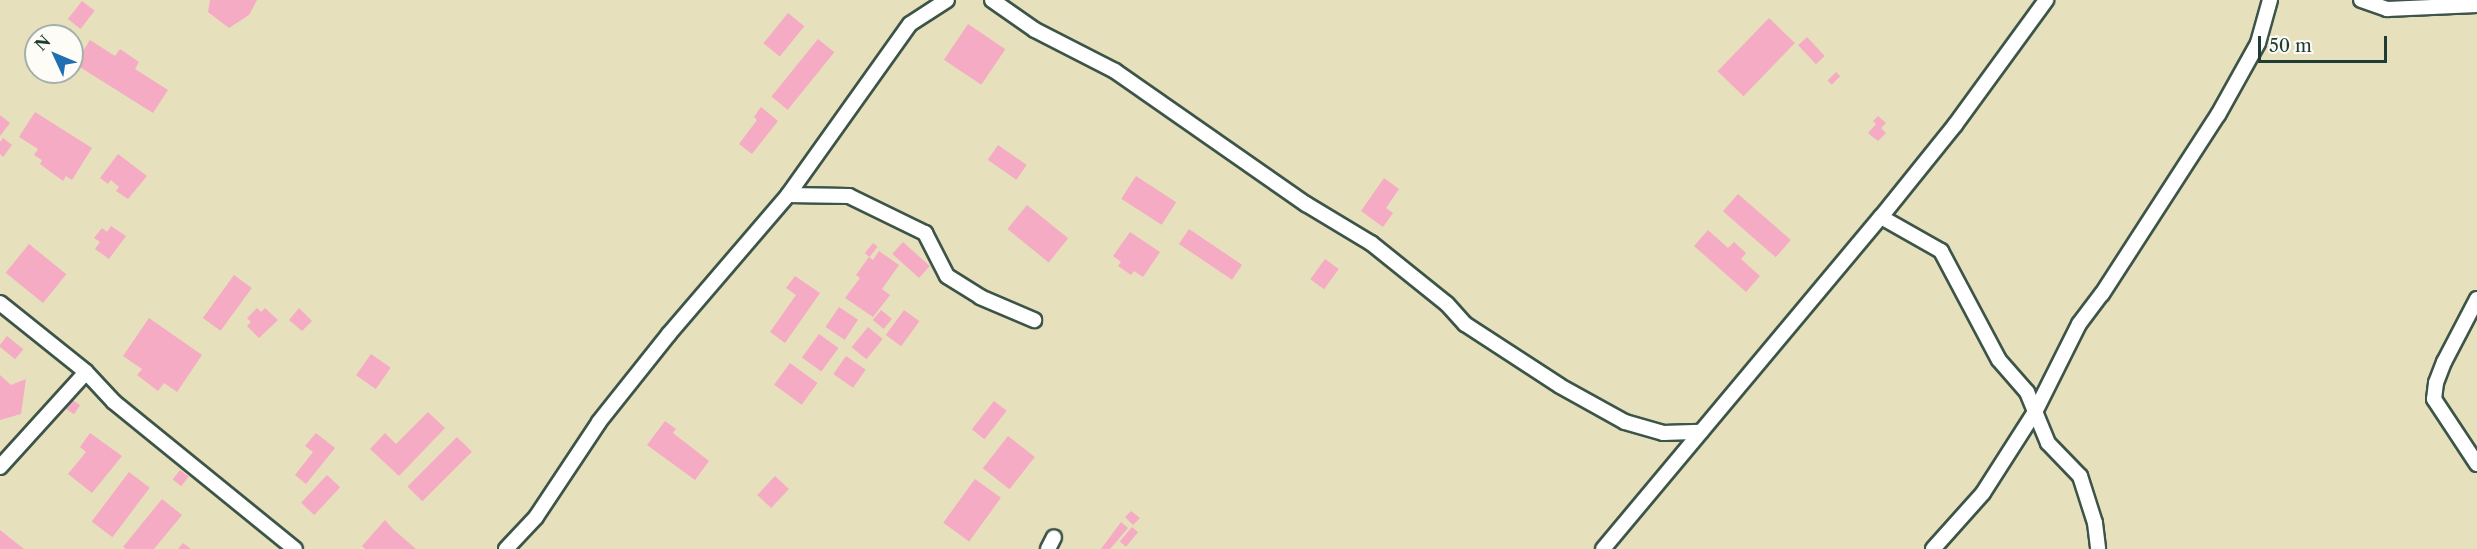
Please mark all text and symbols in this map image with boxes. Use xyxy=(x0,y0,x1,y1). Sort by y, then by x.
north arrow xyxy=(24,24,84,84)
scale bar xyxy=(2261,24,2390,62)
text: N xyxy=(30,31,55,55)
text: 50 m xyxy=(2269,35,2312,57)

